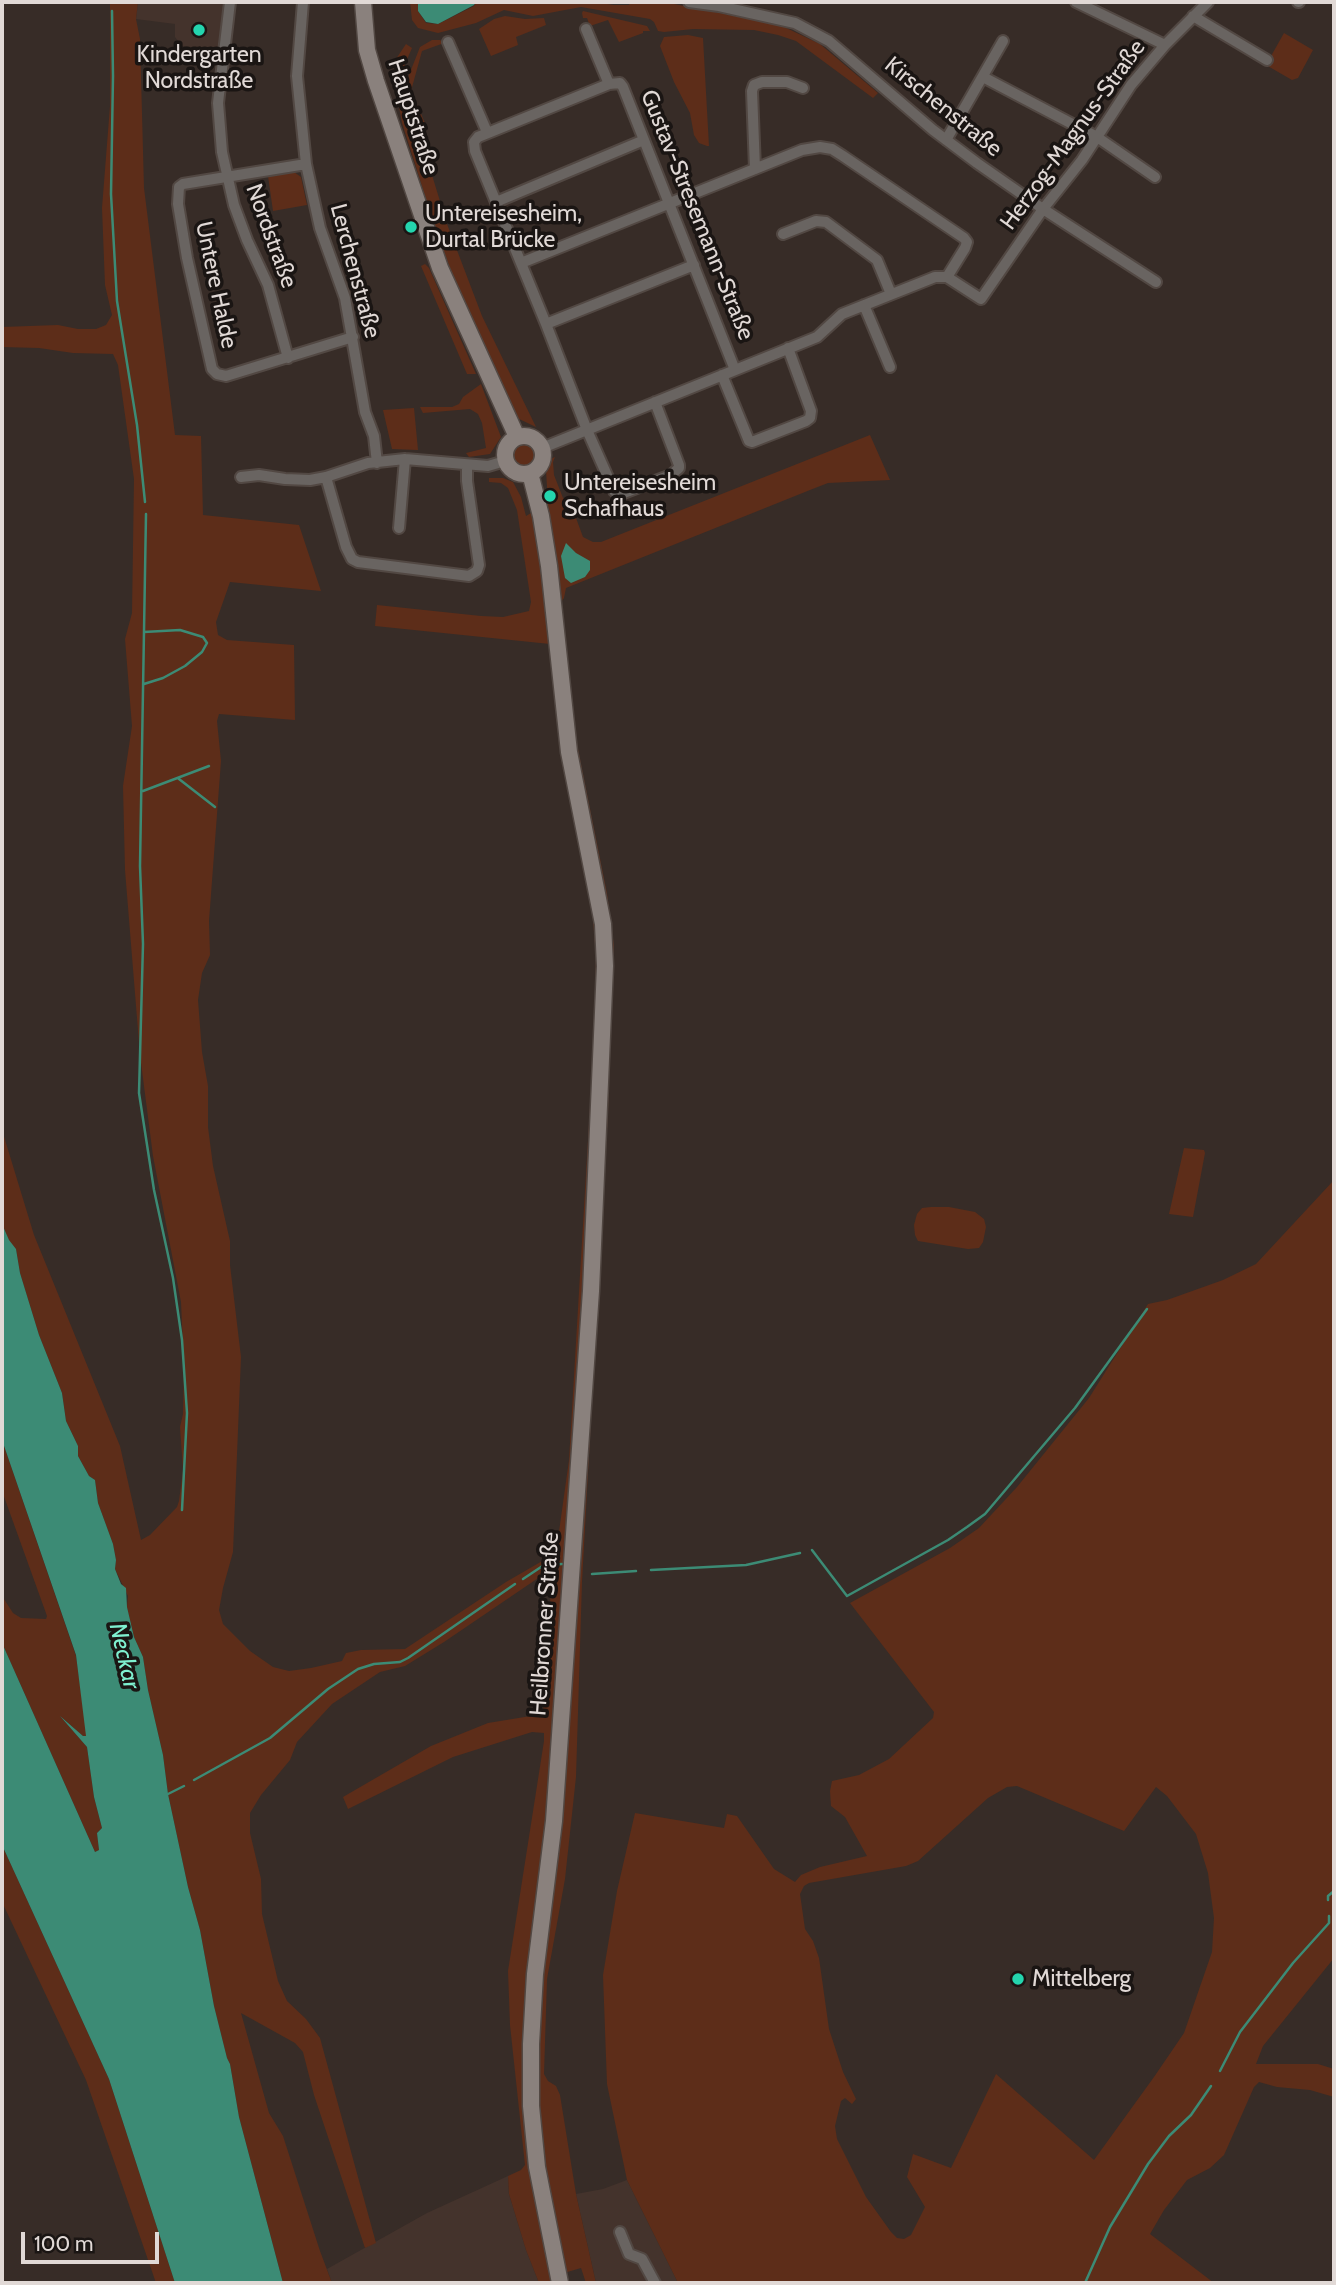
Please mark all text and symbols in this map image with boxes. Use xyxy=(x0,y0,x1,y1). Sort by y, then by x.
marker: Kindergarten Nordstraße xyxy=(191,22,207,38)
street label: Herzog-Magnus-Straße xyxy=(995,35,1151,235)
place label: Kindergarten Nordstraße xyxy=(136,41,262,95)
street label: Kirschenstraße xyxy=(879,51,1007,163)
street label: Hauptstraße xyxy=(381,56,445,178)
street label: Gustav-Stresemann-Straße xyxy=(634,86,760,344)
street label: Nordstraße xyxy=(239,180,303,292)
place label: Untereisesheim, Durtal Brücke xyxy=(425,200,582,254)
street label: Lerchenstraße xyxy=(324,201,386,341)
street label: Untere Halde xyxy=(189,219,243,351)
marker: Untereisesheim, Durtal Brücke xyxy=(403,219,419,235)
place label: Untereisesheim Schafhaus xyxy=(564,469,716,523)
marker: Untereisesheim Schafhaus xyxy=(542,488,558,504)
street label: Heilbronner Straße xyxy=(525,1531,565,1717)
water label: Neckar xyxy=(102,1620,146,1692)
place label: Mittelberg xyxy=(1032,1965,1131,1993)
marker: Mittelberg xyxy=(1010,1971,1026,1987)
scale bar xyxy=(24,2218,163,2262)
text: 100 m xyxy=(34,2231,93,2256)

